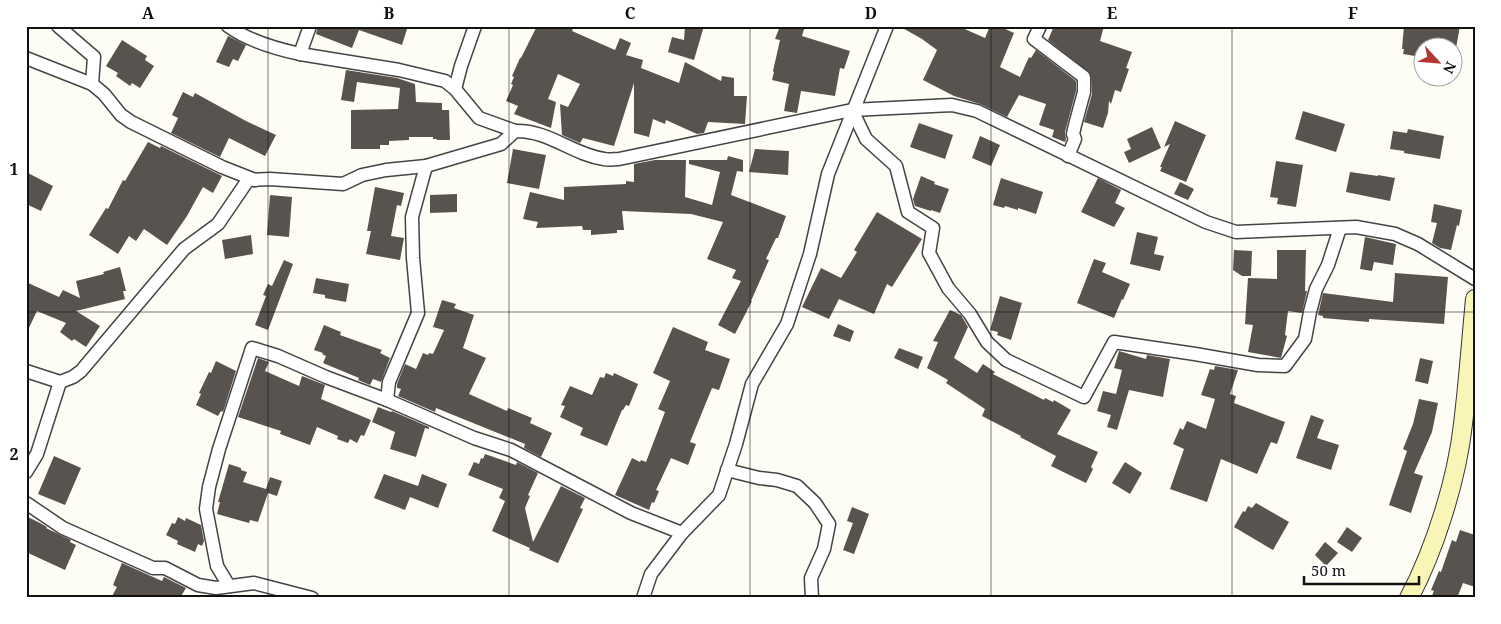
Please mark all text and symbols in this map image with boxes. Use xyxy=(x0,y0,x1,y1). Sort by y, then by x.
text: A xyxy=(142,2,155,24)
text: B xyxy=(384,2,395,24)
text: C xyxy=(625,2,636,24)
text: D xyxy=(865,2,877,24)
text: E xyxy=(1107,2,1117,24)
text: F xyxy=(1348,2,1358,24)
north arrow xyxy=(1414,38,1464,88)
text: N xyxy=(1439,59,1461,77)
text: 1 xyxy=(9,158,19,180)
text: 2 xyxy=(9,443,19,465)
scale bar xyxy=(1304,554,1418,586)
text: 50 m xyxy=(1311,560,1346,580)

